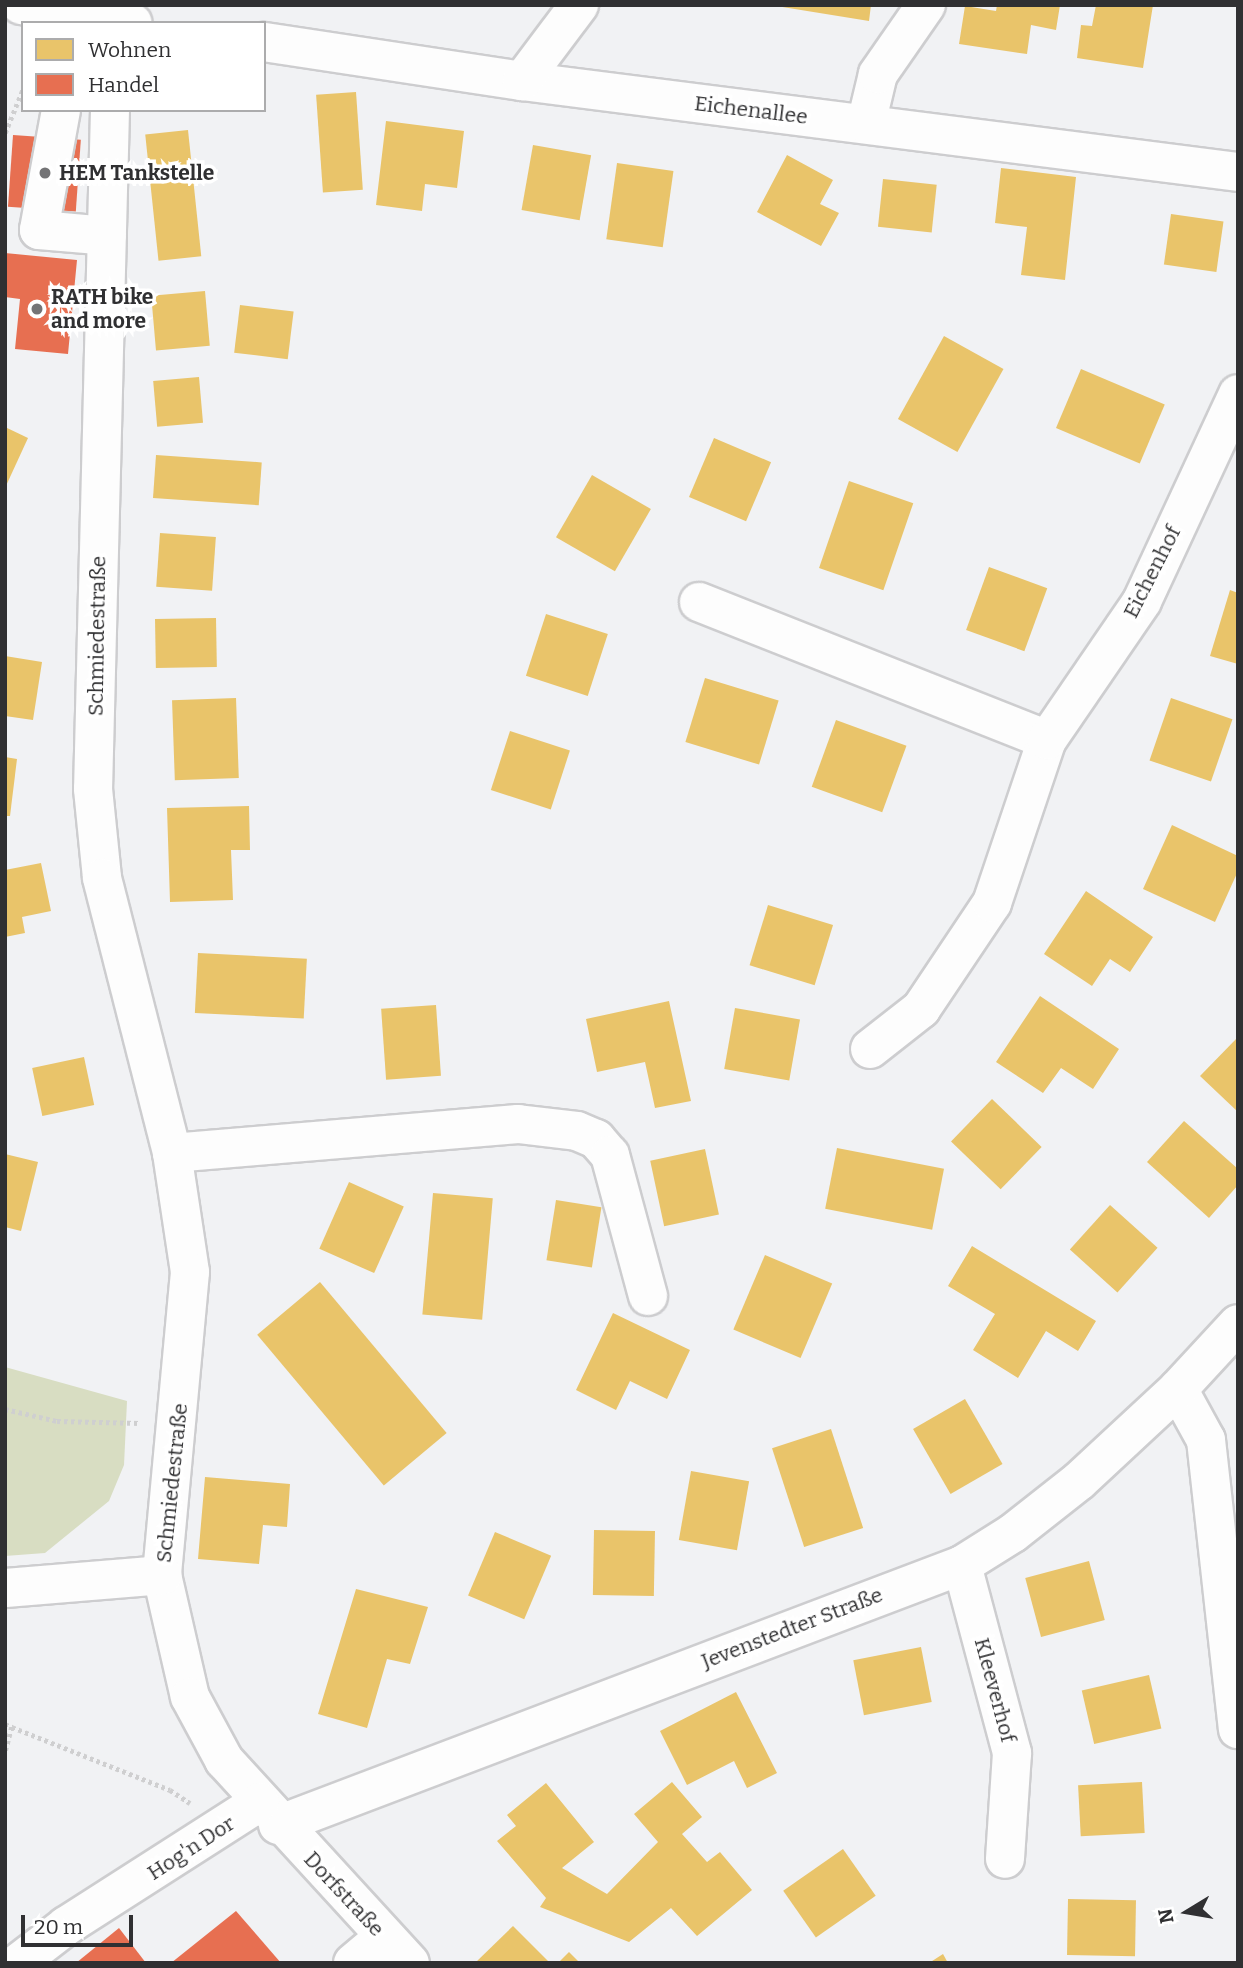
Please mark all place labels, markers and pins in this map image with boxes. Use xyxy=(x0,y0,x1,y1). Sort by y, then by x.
place label: HEM Tankstelle xyxy=(59,160,214,186)
marker: HEM Tankstelle xyxy=(37,165,53,181)
place label: RATH bike and more xyxy=(51,284,153,334)
marker: RATH bike and more xyxy=(29,301,45,317)

